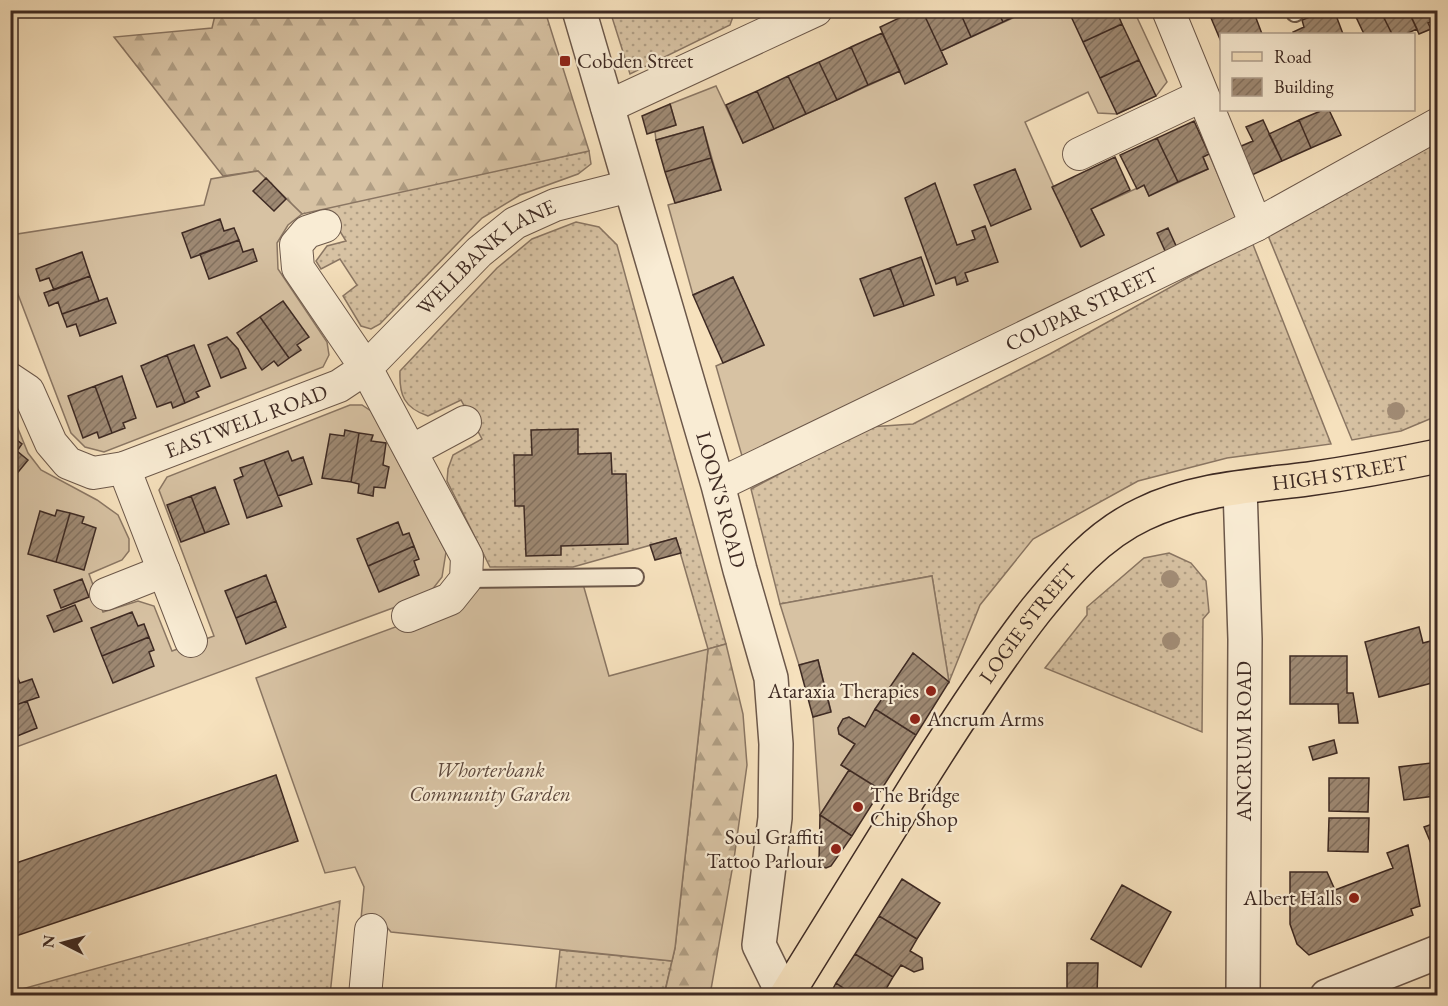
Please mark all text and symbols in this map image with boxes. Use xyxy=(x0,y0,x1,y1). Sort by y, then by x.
legend xyxy=(1220,33,1415,111)
text: Road xyxy=(1274,45,1313,68)
place label: Cobden Street xyxy=(577,47,694,74)
marker: Cobden Street xyxy=(558,54,572,68)
text: Building xyxy=(1274,75,1334,98)
street label: WELLBANK LANE xyxy=(411,192,560,321)
street label: COUPAR STREET xyxy=(1001,260,1163,357)
street label: EASTWELL ROAD xyxy=(161,378,331,464)
street label: LOON'S ROAD xyxy=(690,428,753,571)
street label: HIGH STREET xyxy=(1270,448,1411,496)
street label: LOGIE STREET xyxy=(973,558,1082,688)
street label: ANCRUM ROAD xyxy=(1230,661,1257,822)
place label: Ataraxia Therapies xyxy=(767,677,919,704)
marker: Ataraxia Therapies xyxy=(924,684,938,698)
place label: Ancrum Arms xyxy=(926,705,1044,732)
marker: Ancrum Arms xyxy=(908,712,922,726)
park label: Whorterbank Community Garden xyxy=(409,756,571,807)
place label: The Bridge Chip Shop xyxy=(870,781,960,832)
marker: The Bridge Chip Shop xyxy=(851,800,865,814)
place label: Soul Graffiti Tattoo Parlour xyxy=(706,823,824,874)
marker: Soul Graffiti Tattoo Parlour xyxy=(829,842,843,856)
place label: Albert Halls xyxy=(1242,884,1342,911)
marker: Albert Halls xyxy=(1347,891,1361,905)
north arrow xyxy=(33,913,93,973)
text: N xyxy=(37,934,60,949)

